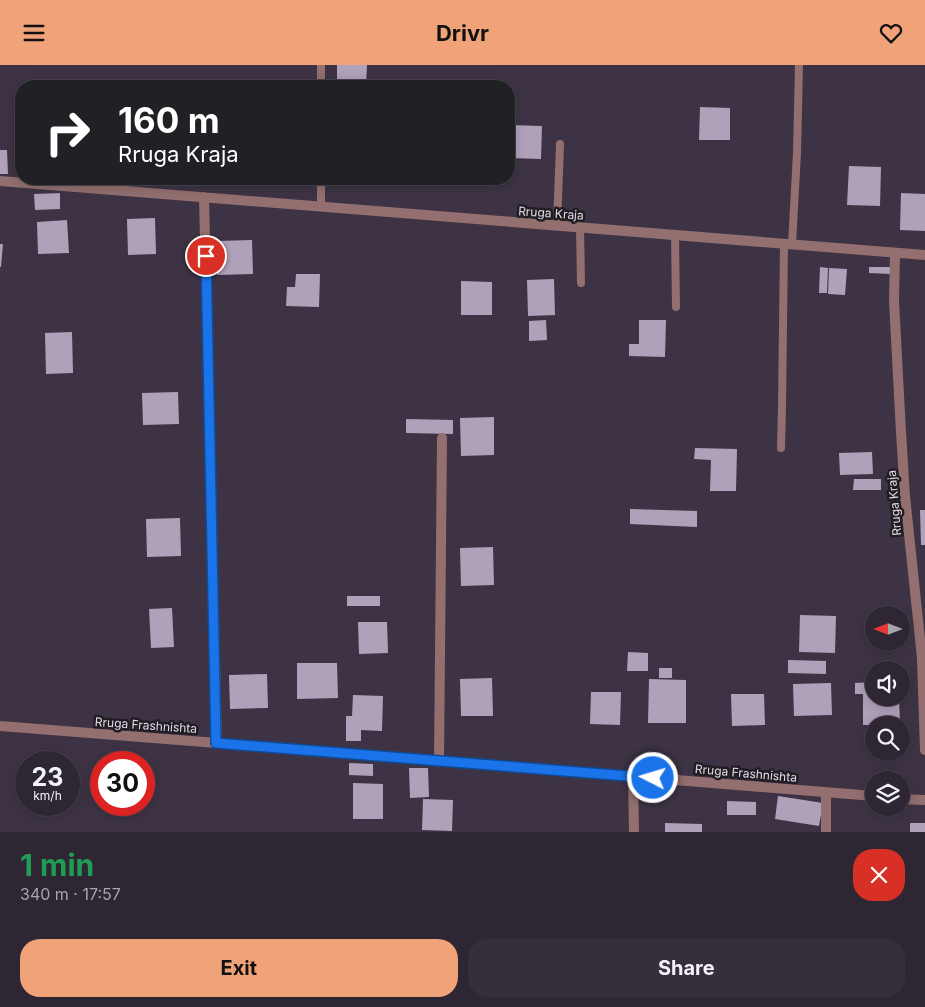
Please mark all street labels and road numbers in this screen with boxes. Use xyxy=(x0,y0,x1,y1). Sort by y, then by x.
street label: Rruga Kraja xyxy=(518,203,584,223)
street label: Rruga Kraja xyxy=(884,470,904,536)
street label: Rruga Frashnishta xyxy=(94,714,198,736)
street label: Rruga Frashnishta xyxy=(694,761,798,785)

